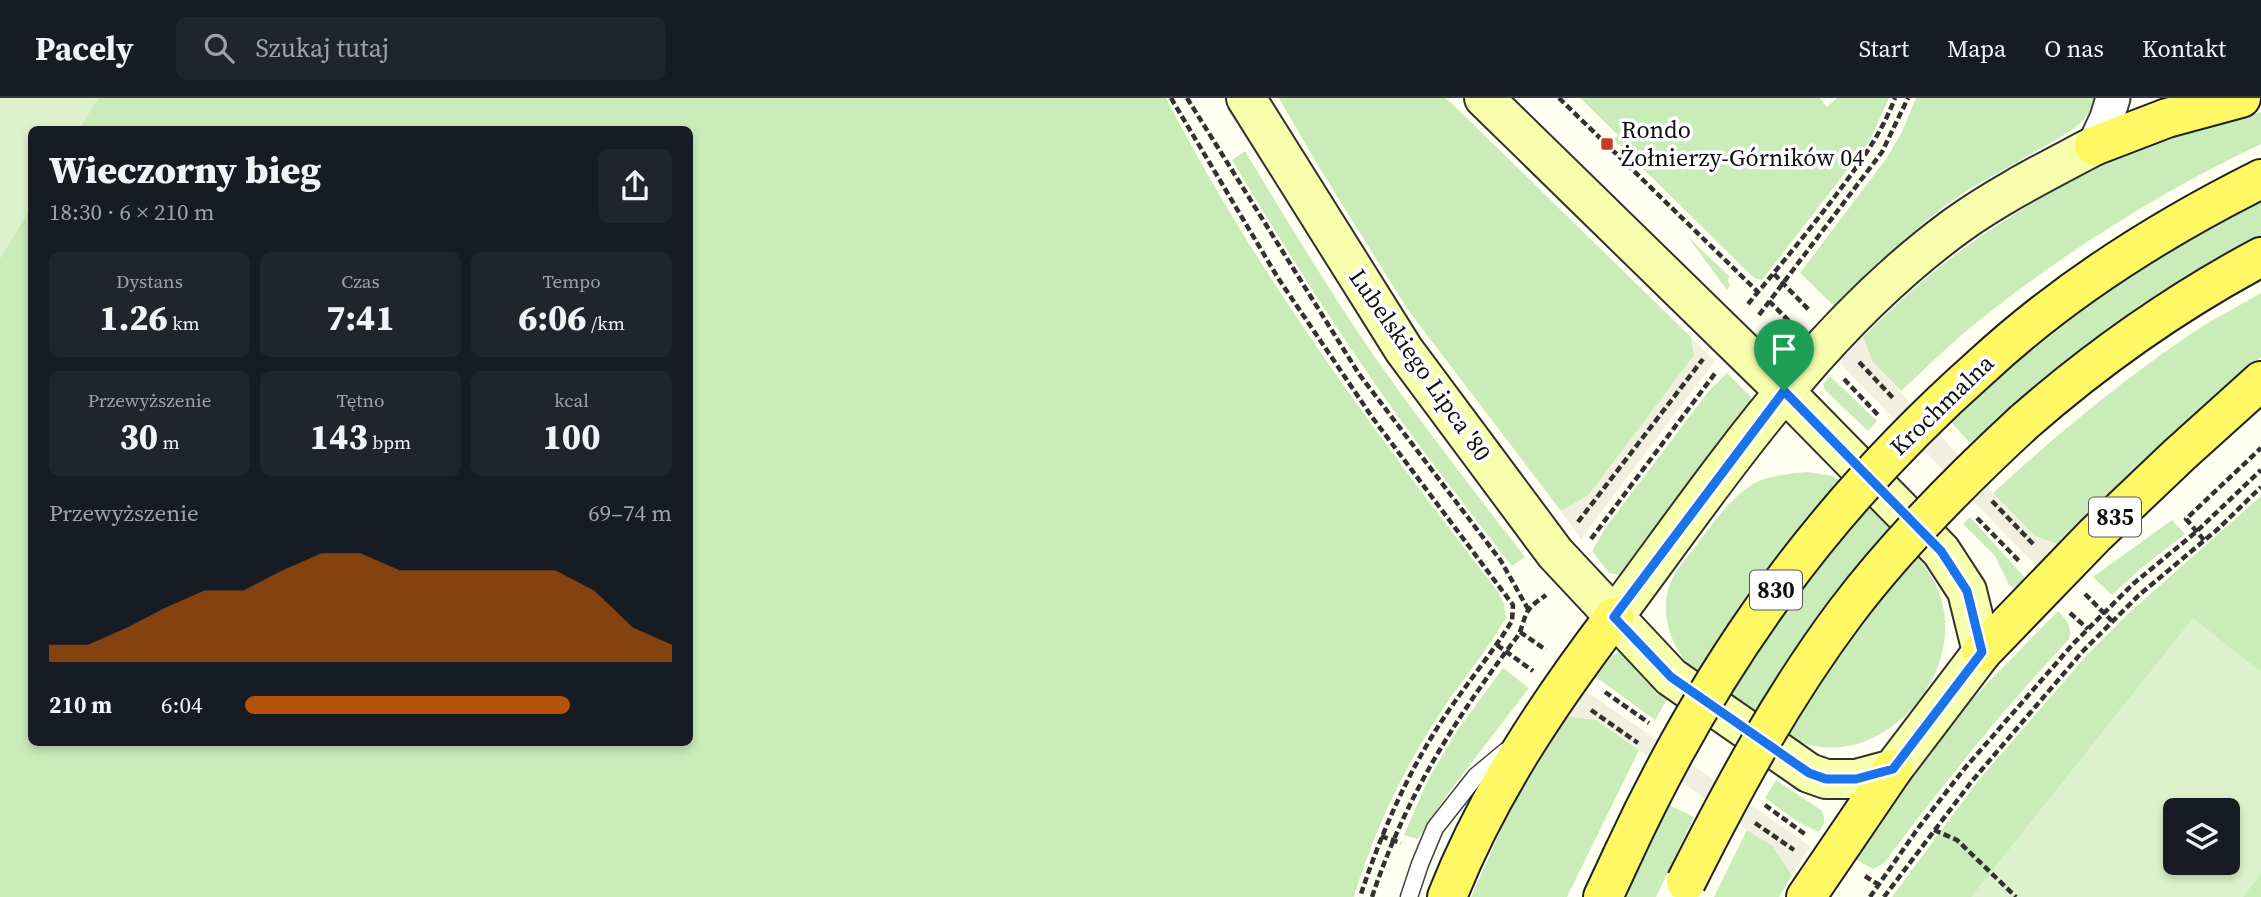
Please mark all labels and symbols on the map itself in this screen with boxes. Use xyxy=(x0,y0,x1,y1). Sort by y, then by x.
place label: Rondo Żołnierzy-Górników 04 xyxy=(1621,113,1864,174)
marker: Rondo Żołnierzy-Górników 04 xyxy=(1599,136,1615,152)
street label: Lubelskiego Lipca '80 xyxy=(1342,262,1499,467)
pin xyxy=(1754,319,1814,391)
street label: Krochmalna xyxy=(1882,346,2001,463)
road number: 835 xyxy=(2089,498,2141,536)
road number: 830 xyxy=(1750,570,1802,610)

